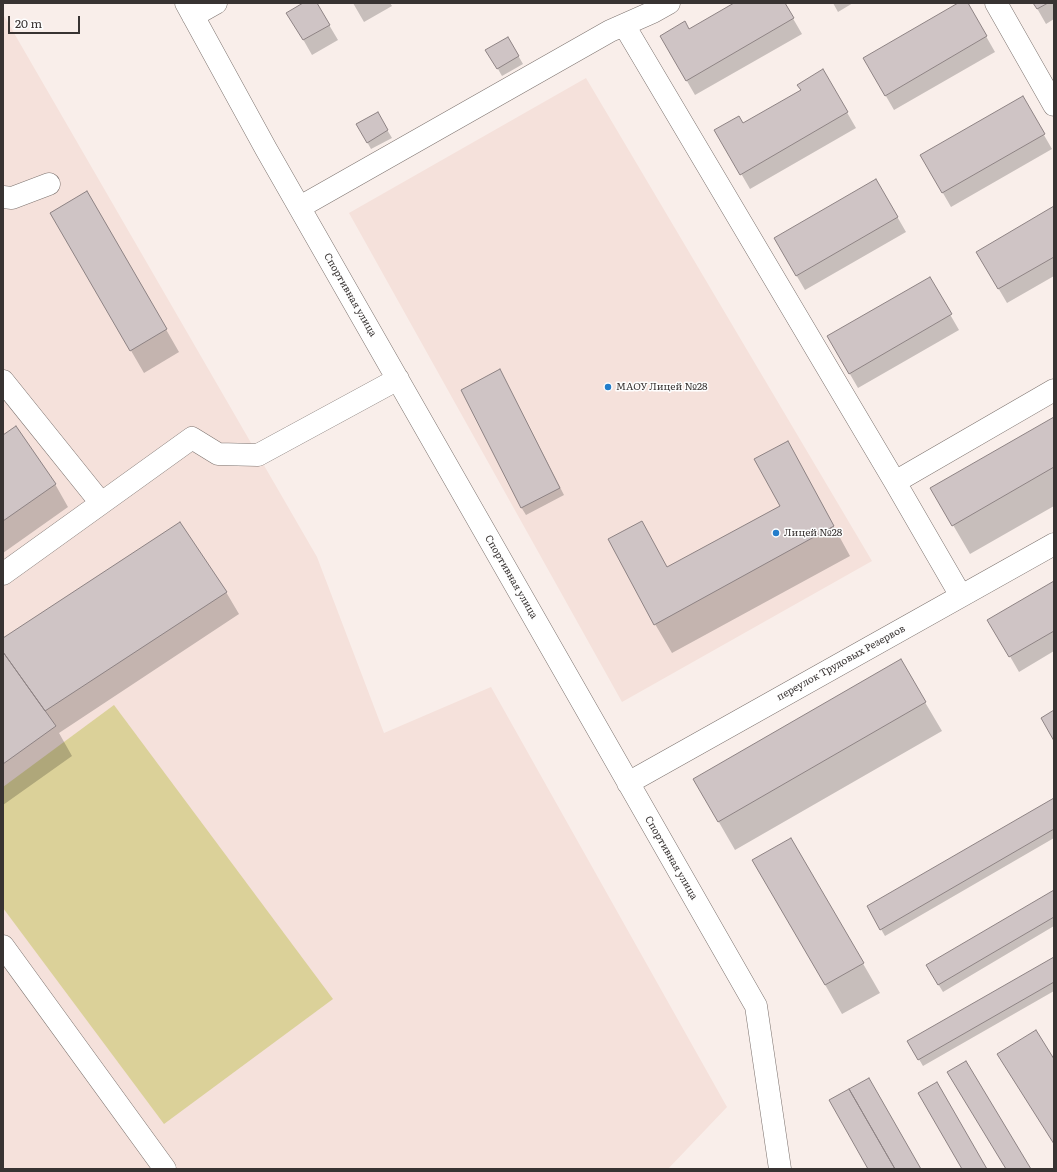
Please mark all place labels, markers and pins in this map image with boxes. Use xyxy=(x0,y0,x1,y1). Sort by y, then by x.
place label: МАОУ Лицей №28 xyxy=(616,381,708,393)
marker: МАОУ Лицей №28 xyxy=(603,382,613,392)
place label: Лицей №28 xyxy=(784,527,842,539)
marker: Лицей №28 xyxy=(771,528,781,538)

